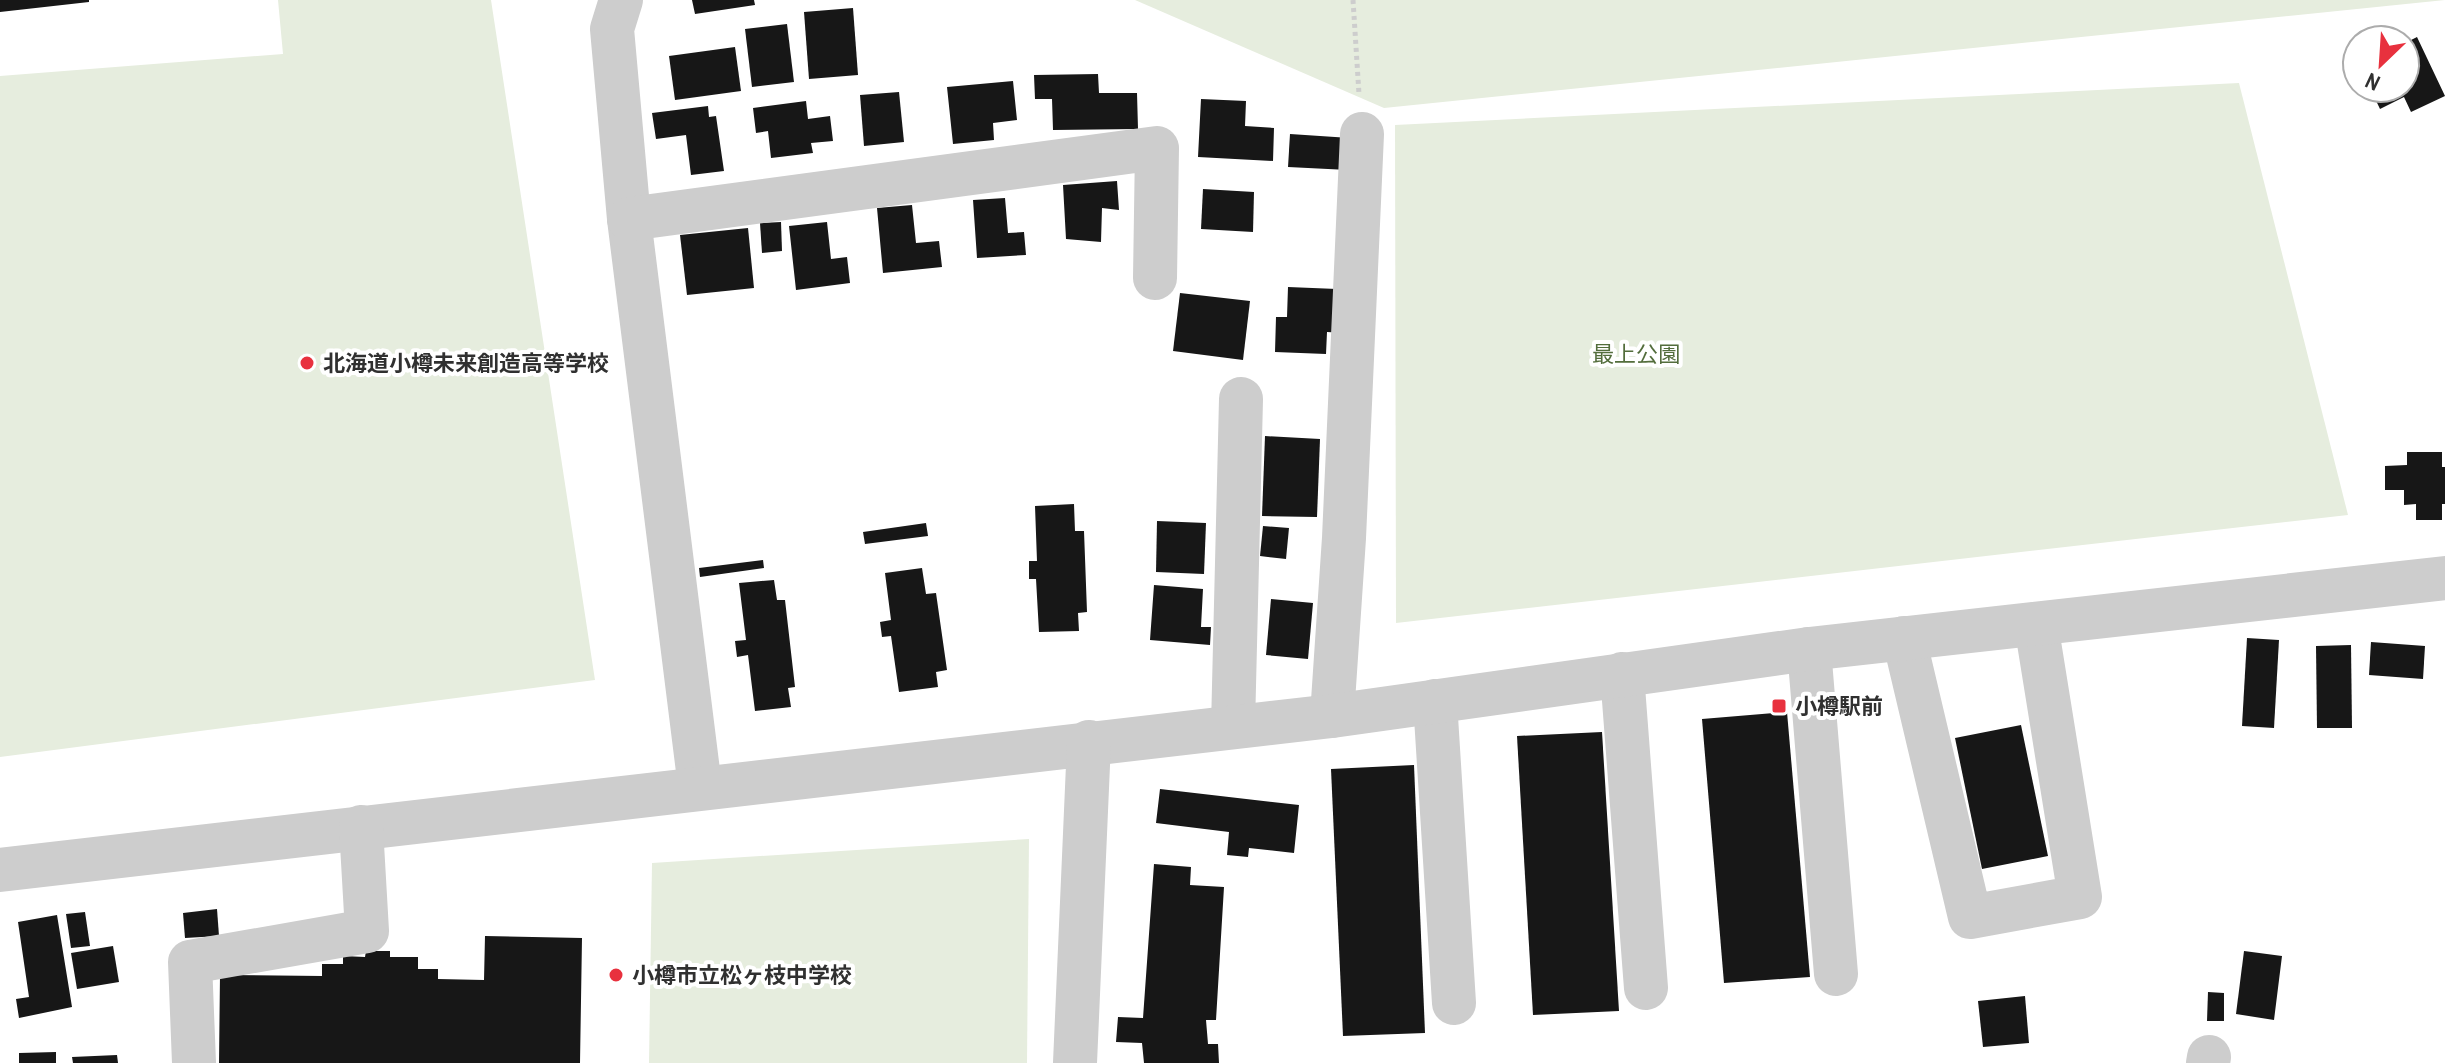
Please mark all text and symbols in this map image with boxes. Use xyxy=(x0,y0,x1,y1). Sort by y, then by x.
north arrow xyxy=(2341,24,2421,104)
text: N xyxy=(2360,66,2385,98)
park label: 最上公園 xyxy=(1592,339,1680,369)
place label: 北海道小樽未来創造高等学校 xyxy=(323,348,609,378)
marker: 北海道小樽未来創造高等学校 xyxy=(298,354,316,372)
place label: 小樽駅前 xyxy=(1795,691,1883,721)
marker: 小樽駅前 xyxy=(1770,697,1788,715)
place label: 小樽市立松ヶ枝中学校 xyxy=(632,960,852,990)
marker: 小樽市立松ヶ枝中学校 xyxy=(607,966,625,984)

